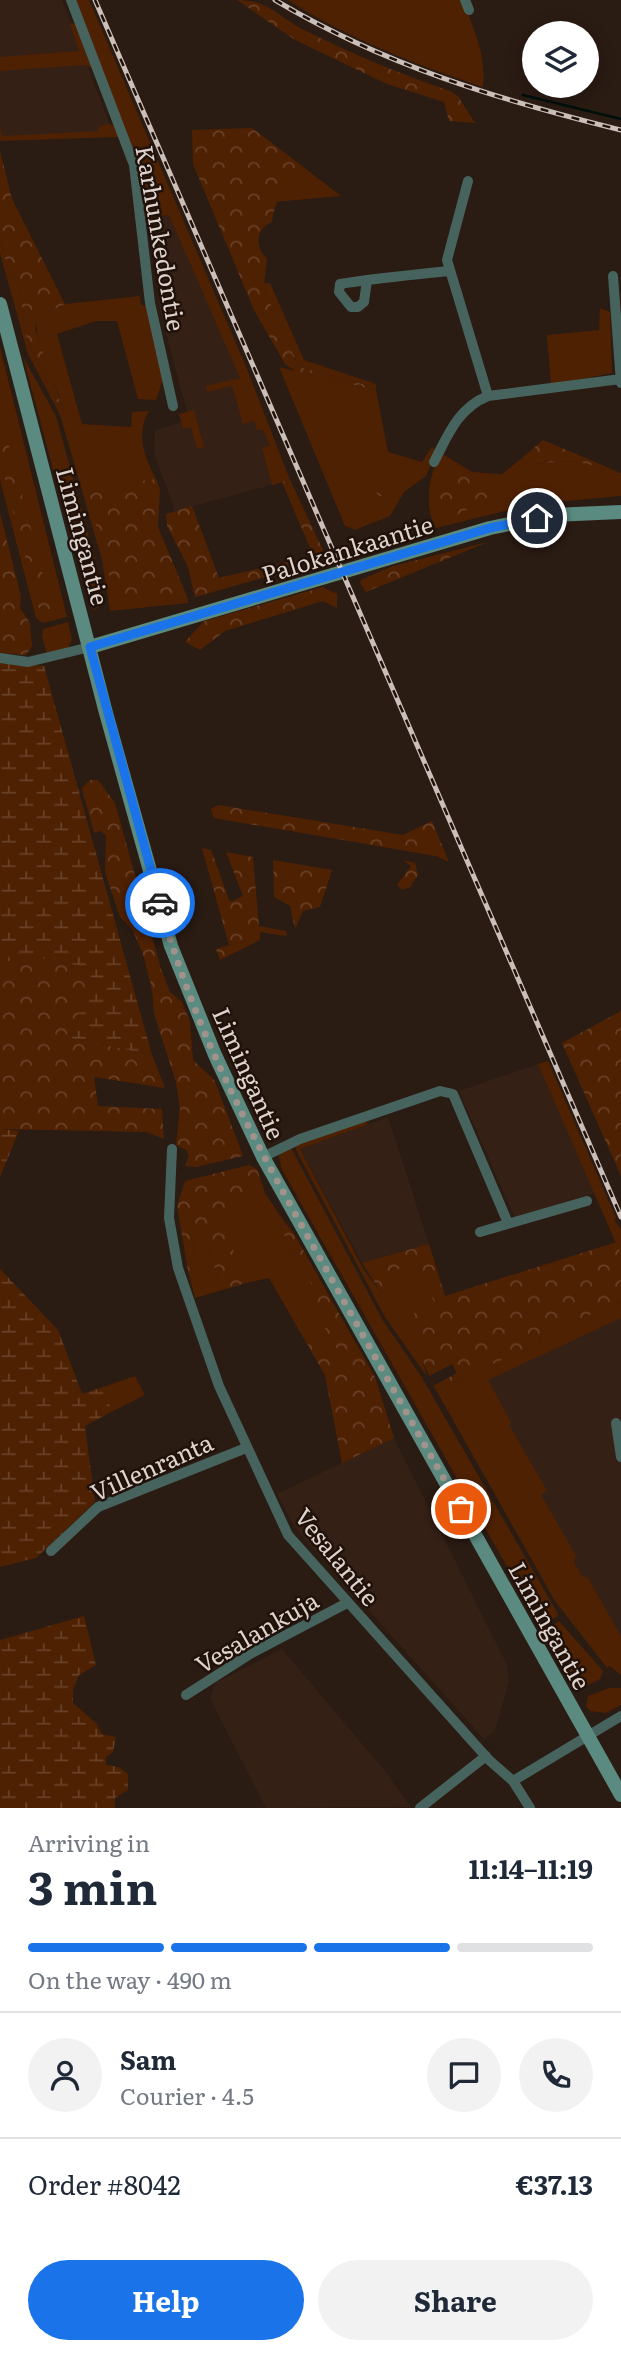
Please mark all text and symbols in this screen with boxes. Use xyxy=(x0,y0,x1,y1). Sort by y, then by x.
map controls xyxy=(522,21,599,98)
button: layers xyxy=(522,21,599,98)
street label: Karhunkedontie xyxy=(128,142,196,334)
street label: Limingantie xyxy=(49,463,119,609)
pin xyxy=(507,488,567,548)
icon: home xyxy=(518,499,556,537)
street label: Palokankaantie xyxy=(257,505,437,591)
courier xyxy=(125,868,195,938)
icon: car xyxy=(141,884,179,922)
street label: Limingantie xyxy=(205,1001,295,1145)
street label: Villenranta xyxy=(84,1423,218,1509)
pin xyxy=(431,1479,491,1539)
icon: bag xyxy=(442,1490,480,1528)
street label: Vesalantie xyxy=(288,1499,388,1613)
street label: Limingantie xyxy=(501,1555,601,1695)
street label: Vesalankuja xyxy=(188,1581,324,1681)
text: Arriving in xyxy=(28,1825,150,1859)
text: 11:14–11:19 xyxy=(469,1848,593,1887)
text: 3 min xyxy=(28,1851,158,1919)
text: On the way · 490 m xyxy=(28,1962,232,1996)
button: person xyxy=(28,2038,102,2112)
button: chat xyxy=(427,2038,501,2112)
button: phone xyxy=(519,2038,593,2112)
text: Sam xyxy=(120,2039,176,2078)
text: Courier · 4.5 xyxy=(120,2078,254,2112)
text: Order #8042 xyxy=(28,2164,181,2203)
text: €37.13 xyxy=(516,2164,593,2203)
button: Help xyxy=(28,2260,304,2340)
button: Share xyxy=(318,2260,593,2340)

